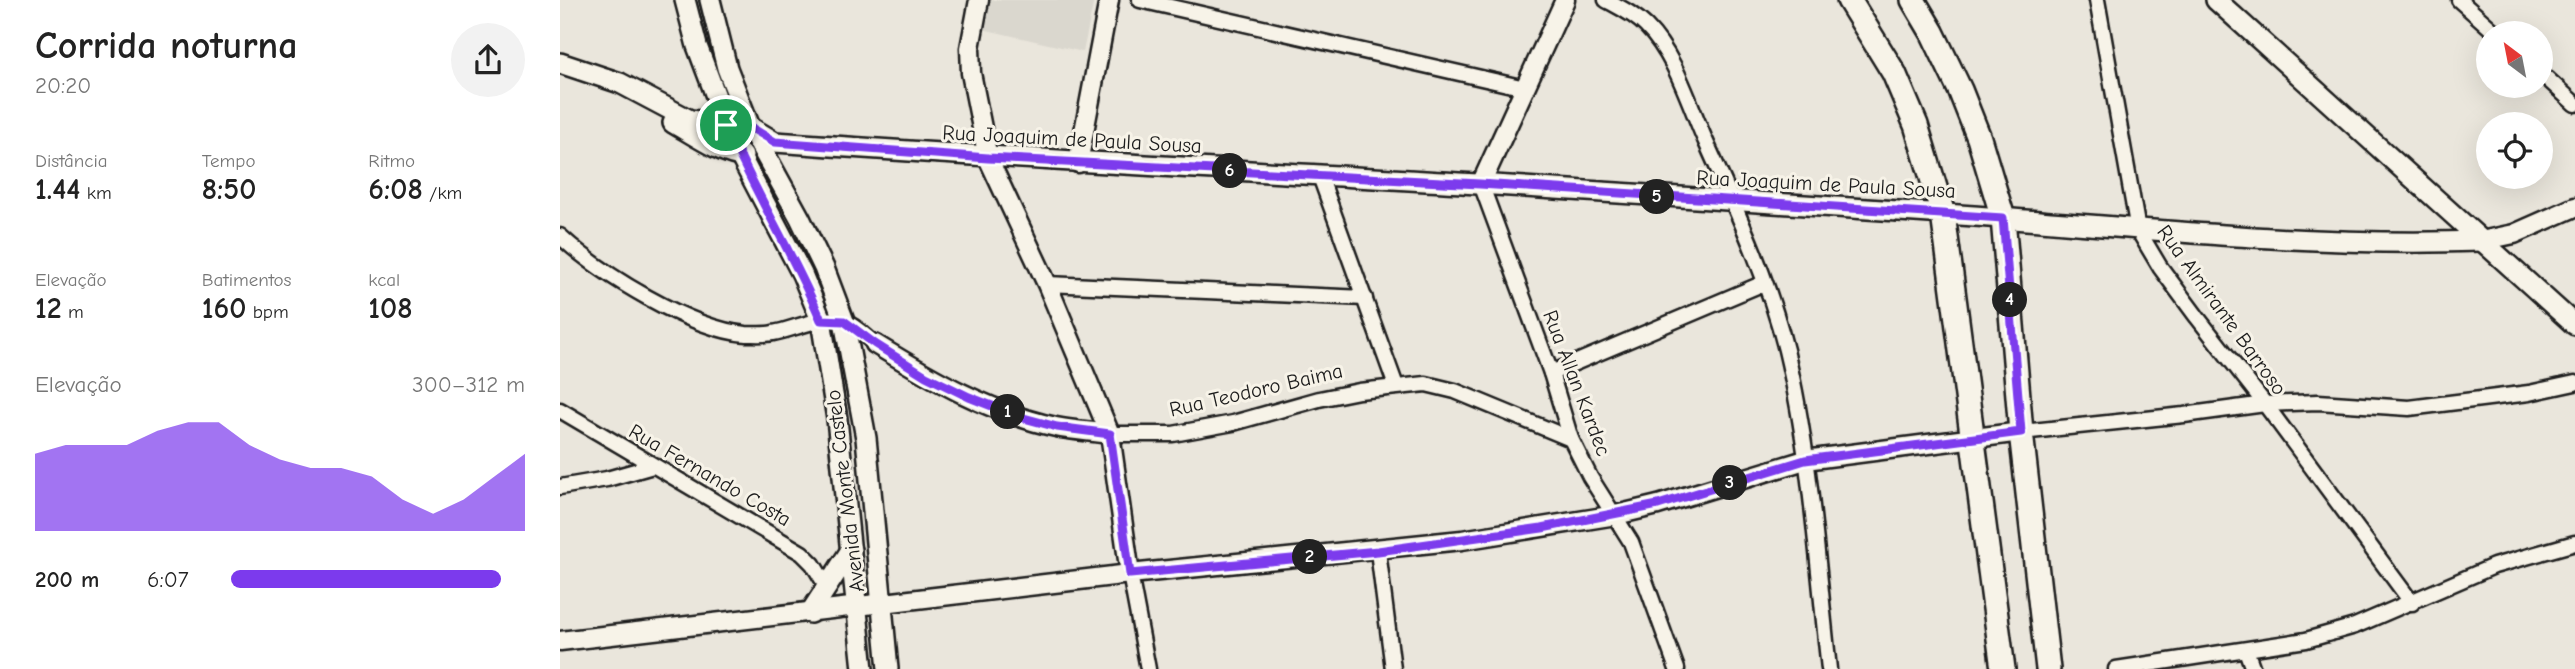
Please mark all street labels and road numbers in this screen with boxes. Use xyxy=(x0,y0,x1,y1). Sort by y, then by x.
street label: Rua Joaquim de Paula Sousa xyxy=(942,120,1202,158)
street label: Rua Joaquim de Paula Sousa xyxy=(1696,165,1956,203)
street label: Rua Almirante Barroso xyxy=(2152,220,2292,400)
street label: Rua Allan Kardec xyxy=(1538,307,1616,459)
street label: Rua Teodoro Baima xyxy=(1167,358,1345,422)
street label: Avenida Monte Castelo xyxy=(821,388,869,594)
street label: Rua Fernando Costa xyxy=(625,419,795,531)

